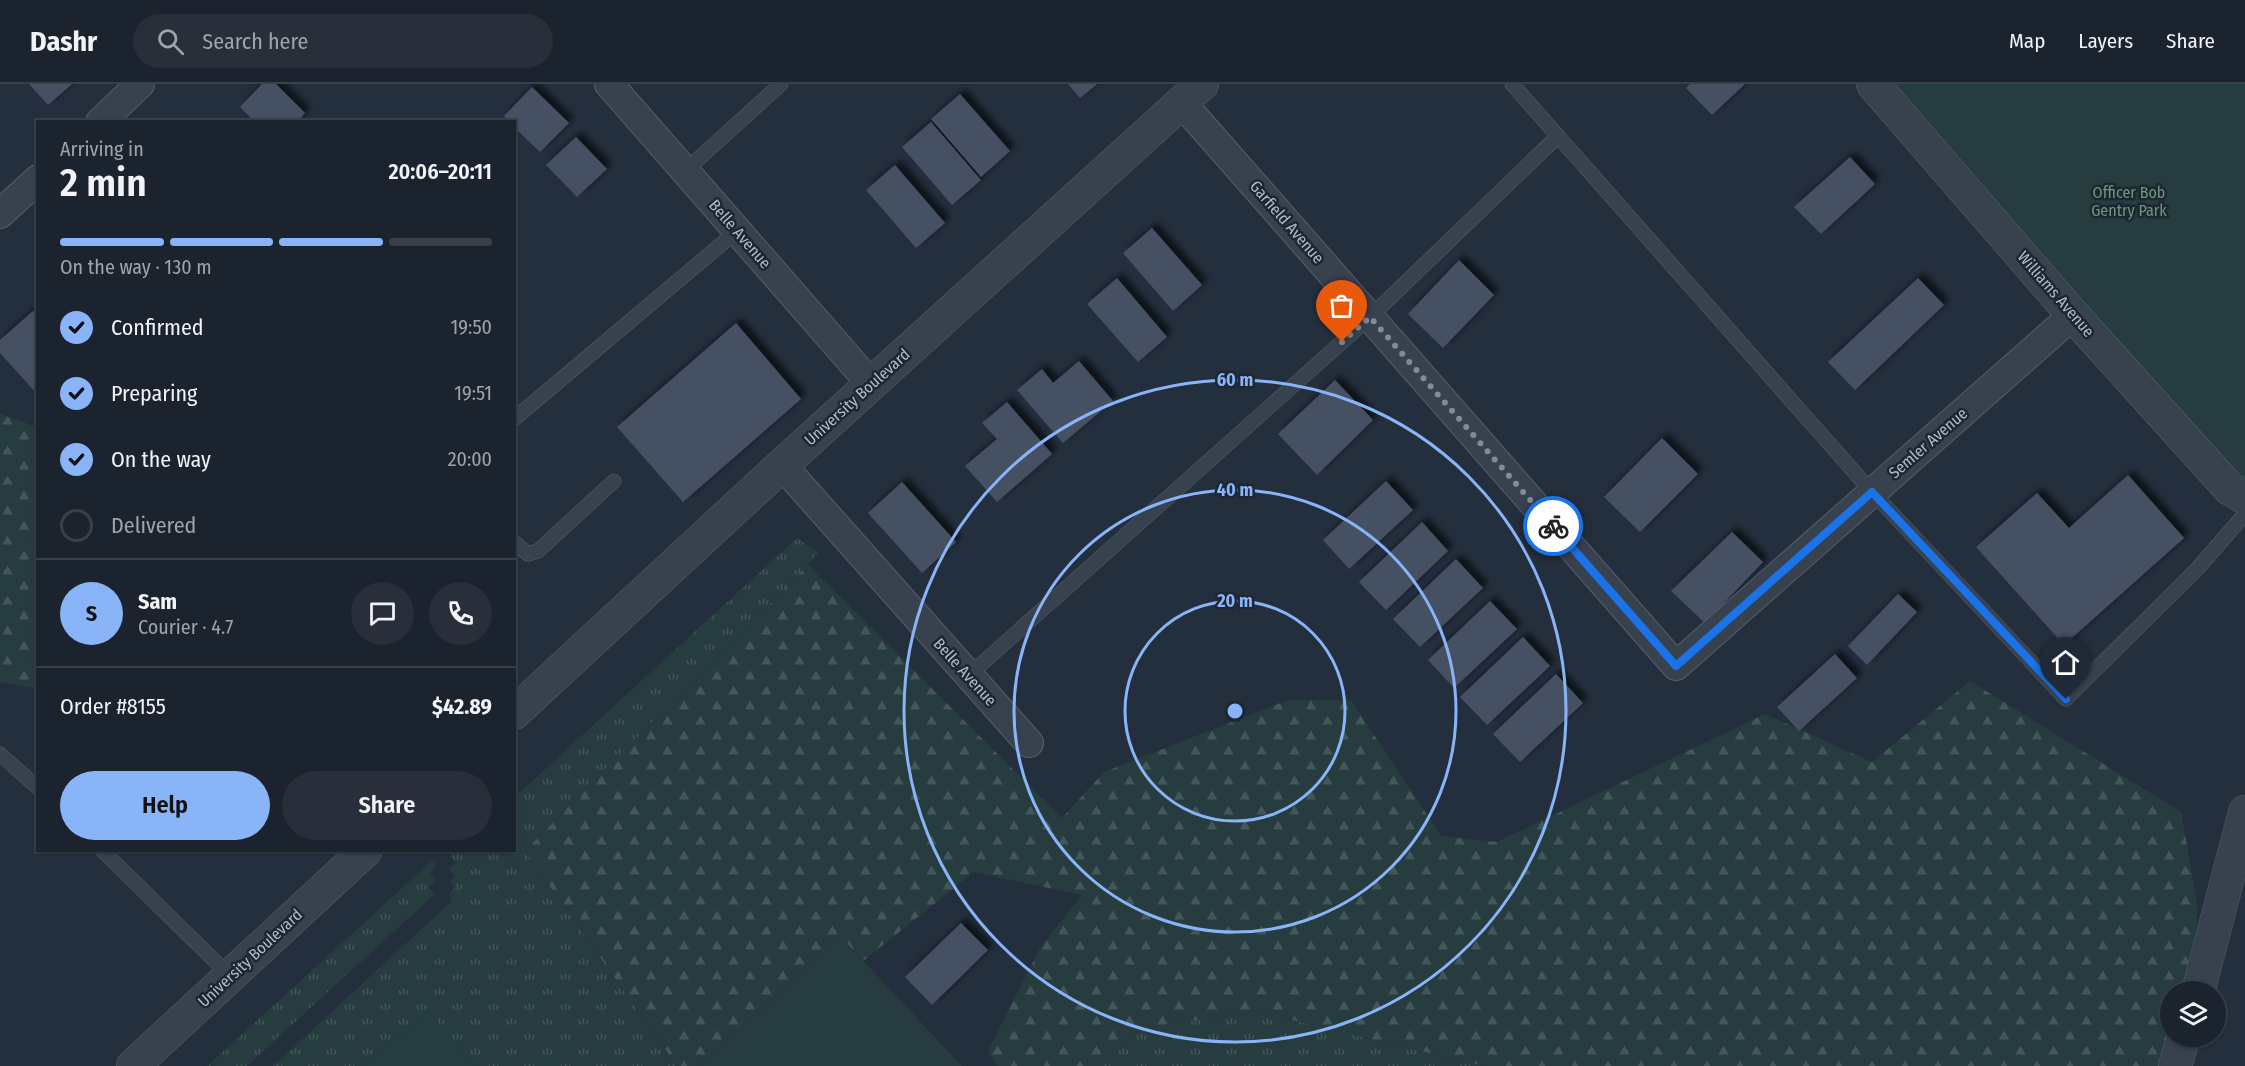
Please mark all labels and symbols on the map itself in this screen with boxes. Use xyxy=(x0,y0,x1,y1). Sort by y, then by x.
street label: Garfield Avenue xyxy=(1246,177,1328,267)
park label: Officer Bob Gentry Park xyxy=(2091,183,2167,220)
street label: Belle Avenue xyxy=(705,196,775,272)
street label: Williams Avenue xyxy=(2014,247,2098,341)
pin xyxy=(1316,280,1367,342)
street label: University Boulevard xyxy=(800,345,914,449)
text: 60 m xyxy=(1217,369,1253,391)
street label: Semler Avenue xyxy=(1885,404,1971,482)
text: 40 m xyxy=(1217,479,1253,501)
courier xyxy=(1523,496,1583,556)
text: 20 m xyxy=(1216,590,1253,612)
street label: Belle Avenue xyxy=(930,634,1000,710)
pin xyxy=(2040,637,2091,699)
centre of rings xyxy=(1225,701,1245,721)
street label: University Boulevard xyxy=(194,905,306,1011)

